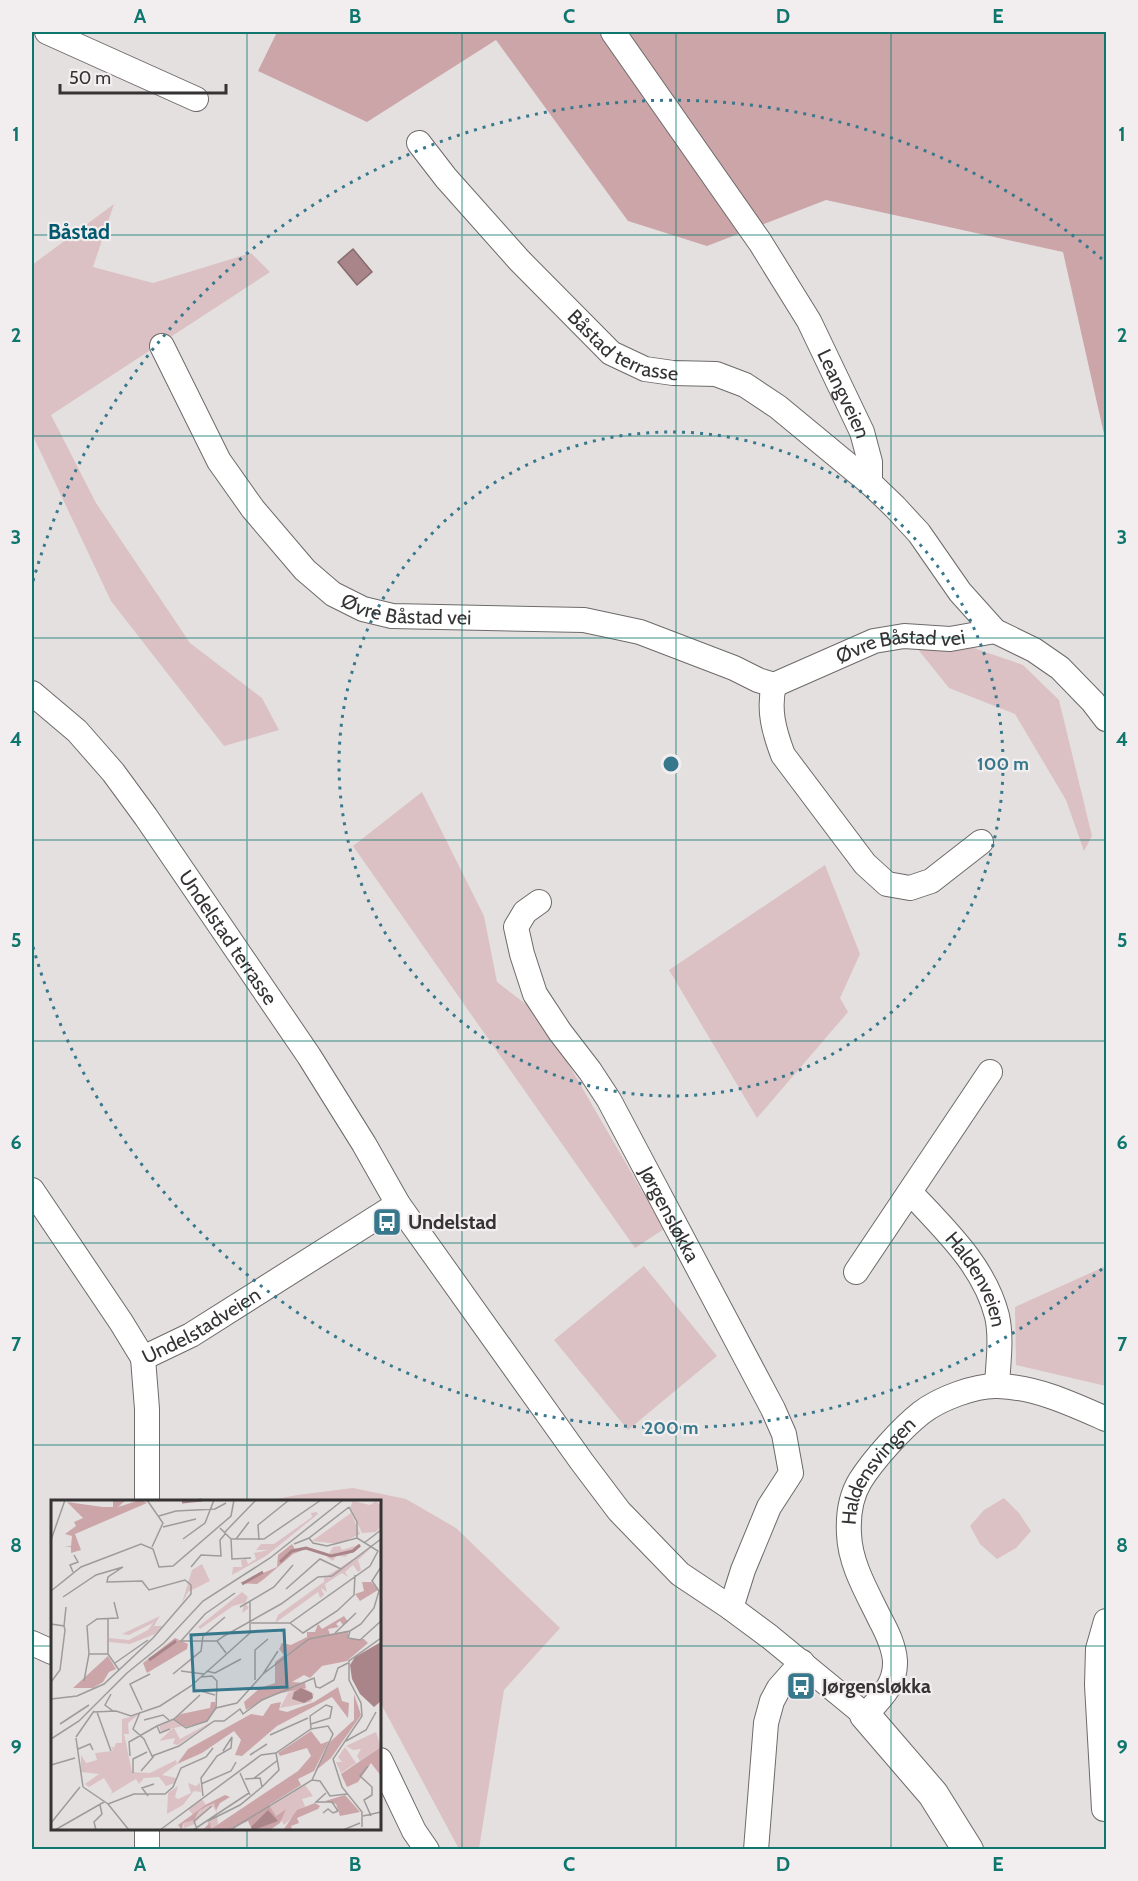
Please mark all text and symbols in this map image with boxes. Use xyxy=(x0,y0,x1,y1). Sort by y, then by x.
text: A xyxy=(134,4,147,28)
text: B xyxy=(349,4,361,28)
text: C xyxy=(563,4,575,28)
text: D xyxy=(776,4,790,28)
text: E xyxy=(992,4,1004,28)
scale bar xyxy=(60,57,226,95)
text: 50 m xyxy=(69,67,111,89)
text: 1 xyxy=(12,122,20,146)
text: 1 xyxy=(1118,122,1126,146)
district label: Båstad xyxy=(48,219,110,244)
street label: Båstad terrasse xyxy=(563,304,678,385)
text: 2 xyxy=(11,323,21,347)
text: 2 xyxy=(1117,323,1127,347)
street label: Leangveien xyxy=(812,345,875,441)
text: 3 xyxy=(11,525,21,549)
text: 3 xyxy=(1117,525,1127,549)
street label: Øvre Båstad vei xyxy=(337,588,472,630)
street label: Øvre Båstad vei xyxy=(832,624,967,668)
text: 4 xyxy=(10,727,22,751)
text: 4 xyxy=(1116,727,1128,751)
text: 100 m xyxy=(977,753,1029,775)
centre of rings xyxy=(661,754,681,774)
street label: Undelstad terrasse xyxy=(174,866,282,1009)
text: 5 xyxy=(11,928,21,952)
text: 5 xyxy=(1117,928,1127,952)
text: 6 xyxy=(10,1130,22,1154)
text: 6 xyxy=(1116,1130,1128,1154)
street label: Jørgensløkka xyxy=(634,1161,705,1266)
bus stop icon: Undelstad xyxy=(371,1206,403,1238)
place label: Undelstad xyxy=(408,1210,497,1234)
street label: Haldenveien xyxy=(940,1227,1011,1329)
street label: Undelstadveien xyxy=(138,1282,265,1369)
text: 7 xyxy=(11,1332,22,1356)
text: 7 xyxy=(1117,1332,1128,1356)
street label: Haldensvingen xyxy=(837,1412,920,1526)
text: 200 m xyxy=(644,1417,698,1439)
inset map xyxy=(51,1500,381,1830)
text: 8 xyxy=(10,1533,22,1557)
text: 8 xyxy=(1116,1533,1128,1557)
bus stop icon: Jørgensløkka xyxy=(785,1670,817,1702)
place label: Jørgensløkka xyxy=(821,1674,931,1698)
text: 9 xyxy=(10,1735,22,1759)
text: 9 xyxy=(1116,1735,1128,1759)
text: A xyxy=(134,1852,147,1876)
text: B xyxy=(349,1852,361,1876)
text: C xyxy=(563,1852,575,1876)
text: D xyxy=(776,1852,790,1876)
text: E xyxy=(992,1852,1004,1876)

